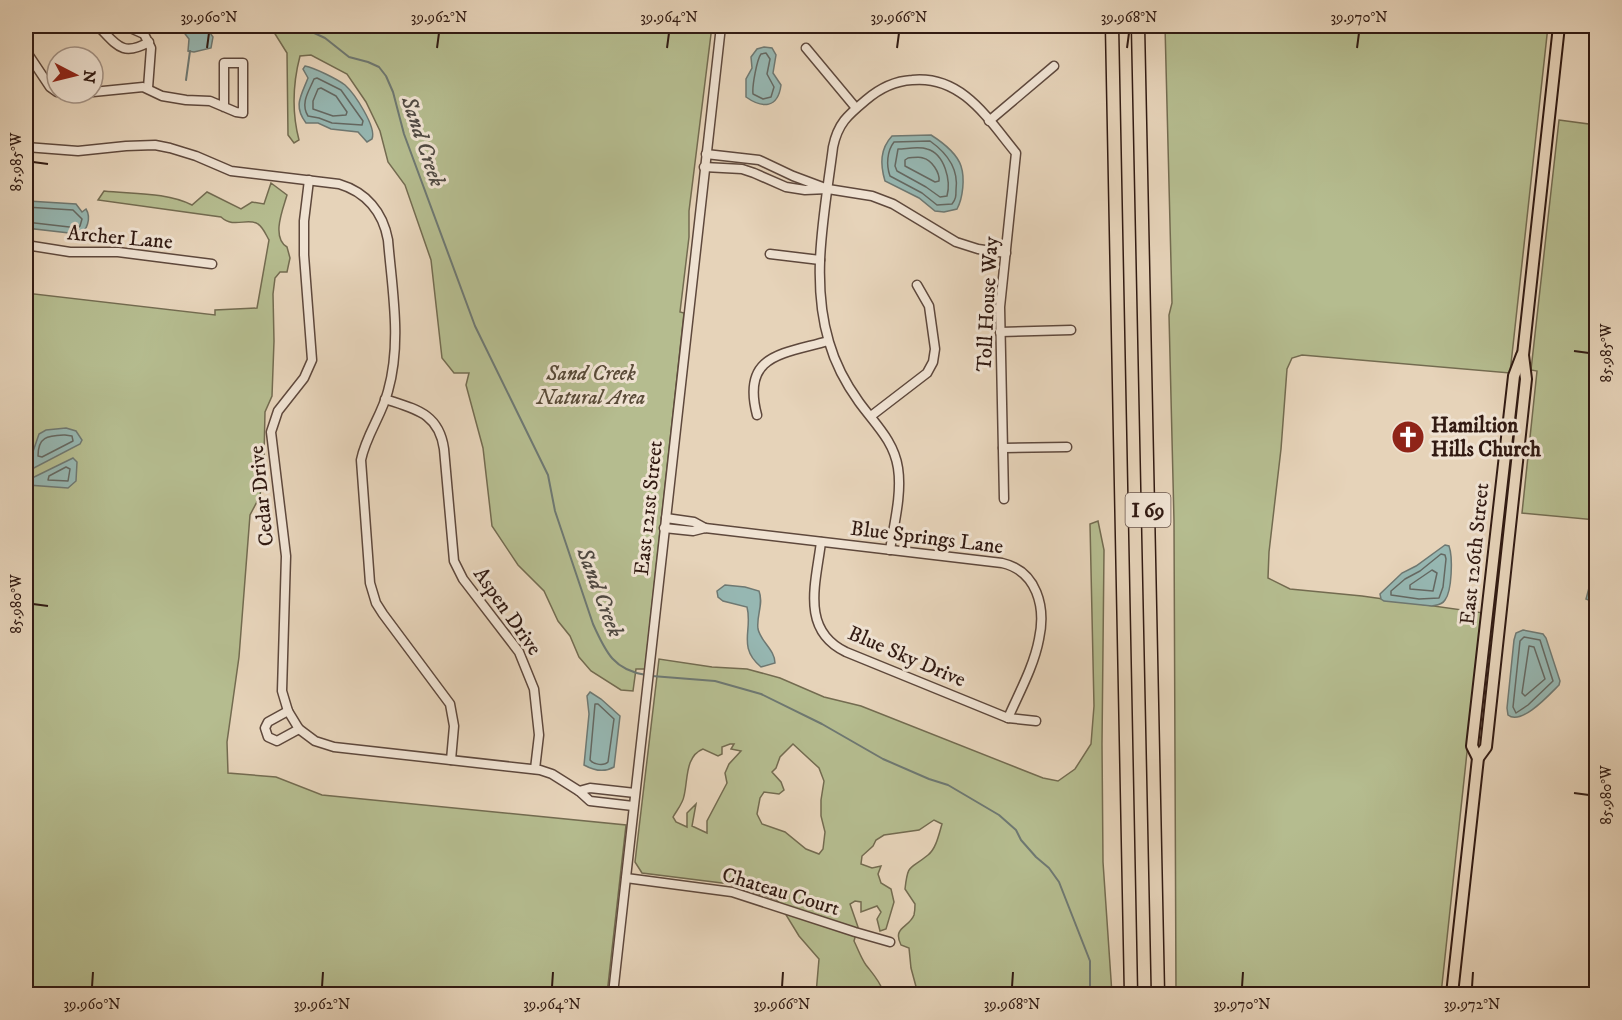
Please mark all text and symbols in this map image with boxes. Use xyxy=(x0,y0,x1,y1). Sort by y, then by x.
text: 39.960°N xyxy=(180,8,238,27)
text: 39.962°N xyxy=(411,8,467,27)
text: 39.964°N xyxy=(640,8,698,27)
text: 39.966°N xyxy=(871,8,927,27)
text: 39.968°N xyxy=(1101,8,1157,27)
text: 39.970°N xyxy=(1330,8,1388,27)
north arrow xyxy=(45,45,105,105)
text: N xyxy=(78,69,100,84)
water label: Sand Creek xyxy=(394,92,451,191)
text: 85.985°W xyxy=(7,132,26,192)
street label: Archer Lane xyxy=(66,220,174,256)
street label: Toll House Way xyxy=(971,235,1005,372)
text: 85.985°W xyxy=(1597,323,1616,383)
park label: Sand Creek Natural Area xyxy=(536,361,645,411)
place label: Hamiltion Hills Church xyxy=(1431,413,1542,463)
church icon: Hamiltion Hills Church xyxy=(1390,419,1426,455)
street label: East 121st Street xyxy=(629,439,669,577)
street label: Cedar Drive xyxy=(244,444,280,548)
street label: East 126th Street xyxy=(1455,481,1495,627)
road number: I 69 xyxy=(1126,493,1170,527)
street label: Blue Springs Lane xyxy=(849,516,1005,560)
water label: Sand Creek xyxy=(570,543,629,642)
street label: Aspen Drive xyxy=(467,562,547,661)
text: 85.980°W xyxy=(7,574,26,634)
street label: Blue Sky Drive xyxy=(844,620,970,694)
text: 85.980°W xyxy=(1597,765,1616,825)
street label: Chateau Court xyxy=(719,862,843,922)
text: 39.960°N xyxy=(63,995,121,1014)
text: 39.962°N xyxy=(294,995,350,1014)
text: 39.964°N xyxy=(523,995,581,1014)
text: 39.966°N xyxy=(754,995,810,1014)
text: 39.968°N xyxy=(984,995,1040,1014)
text: 39.970°N xyxy=(1213,995,1271,1014)
text: 39.972°N xyxy=(1444,995,1500,1014)

